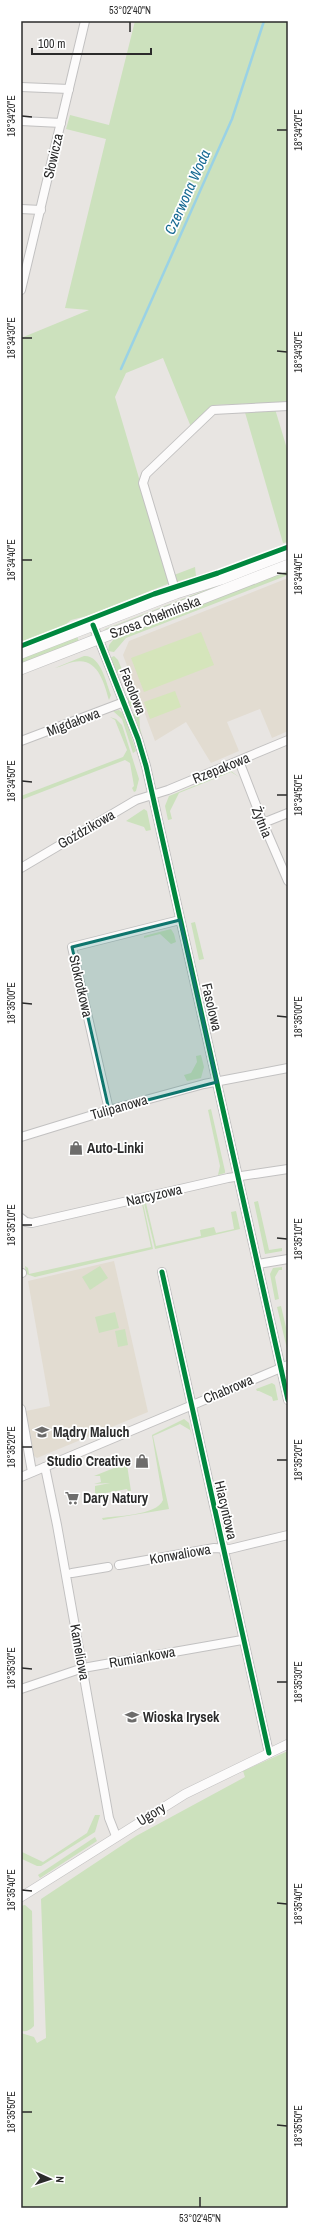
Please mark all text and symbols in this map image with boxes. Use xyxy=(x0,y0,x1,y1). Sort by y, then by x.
text: 53°02'40"N xyxy=(109,4,151,17)
scale bar xyxy=(32,30,151,56)
text: 100 m xyxy=(38,36,65,52)
text: 18°34'20"E xyxy=(5,95,18,137)
text: 18°34'20"E xyxy=(292,109,305,151)
street label: Słowicza xyxy=(39,131,67,180)
water label: Czerwona Woda xyxy=(159,146,215,238)
text: 18°34'30"E xyxy=(5,317,18,359)
text: 18°34'30"E xyxy=(292,331,305,373)
text: 18°34'40"E xyxy=(5,539,18,581)
text: 18°34'40"E xyxy=(292,553,305,595)
street label: Szosa Chełmińska xyxy=(107,591,203,643)
street label: Fasolowa xyxy=(116,665,151,717)
street label: Migdałowa xyxy=(44,703,103,740)
street label: Rzepakowa xyxy=(190,748,253,788)
text: 18°34'50"E xyxy=(5,760,18,802)
text: 18°34'50"E xyxy=(292,774,305,816)
street label: Żytnia xyxy=(248,804,277,841)
street label: Goździkowa xyxy=(54,805,118,853)
street label: Stokrotkowa xyxy=(65,953,97,1019)
street label: Fasolowa xyxy=(198,981,226,1033)
text: 18°35'00"E xyxy=(5,982,18,1024)
text: 18°35'00"E xyxy=(292,996,305,1038)
street label: Tulipanowa xyxy=(88,1090,150,1124)
place label: Auto-Linki xyxy=(87,1139,144,1157)
shop icon: Auto-Linki xyxy=(68,1140,84,1156)
street label: Narcyzowa xyxy=(124,1180,184,1210)
text: 18°35'10"E xyxy=(5,1204,18,1246)
text: 18°35'10"E xyxy=(292,1218,305,1260)
street label: Chabrowa xyxy=(200,1370,256,1408)
place label: Mądry Maluch xyxy=(53,1423,130,1441)
school or university icon: Mądry Maluch xyxy=(34,1424,50,1440)
text: 18°35'20"E xyxy=(5,1426,18,1468)
text: 18°35'20"E xyxy=(292,1439,305,1481)
place label: Studio Creative xyxy=(47,1452,131,1470)
shop icon: Studio Creative xyxy=(134,1453,150,1469)
street label: Hiacyntowa xyxy=(210,1479,242,1542)
place label: Dary Natury xyxy=(83,1489,149,1507)
supermarket icon: Dary Natury xyxy=(64,1490,80,1506)
street label: Konwaliowa xyxy=(148,1540,213,1568)
street label: Kameliowa xyxy=(66,1622,94,1682)
street label: Rumiankowa xyxy=(107,1642,177,1672)
text: 18°35'30"E xyxy=(5,1647,18,1689)
text: 18°35'30"E xyxy=(292,1661,305,1703)
place label: Wioska Irysek xyxy=(143,1708,220,1726)
school or university icon: Wioska Irysek xyxy=(124,1709,140,1725)
street label: Ugory xyxy=(133,1798,169,1830)
text: 18°35'40"E xyxy=(5,1869,18,1911)
text: 18°35'40"E xyxy=(292,1883,305,1925)
text: 18°35'50"E xyxy=(5,2091,18,2133)
text: 18°35'50"E xyxy=(292,2105,305,2147)
north arrow xyxy=(30,2159,70,2199)
text: N xyxy=(53,2176,67,2183)
text: 53°02'45"N xyxy=(179,2212,221,2225)

